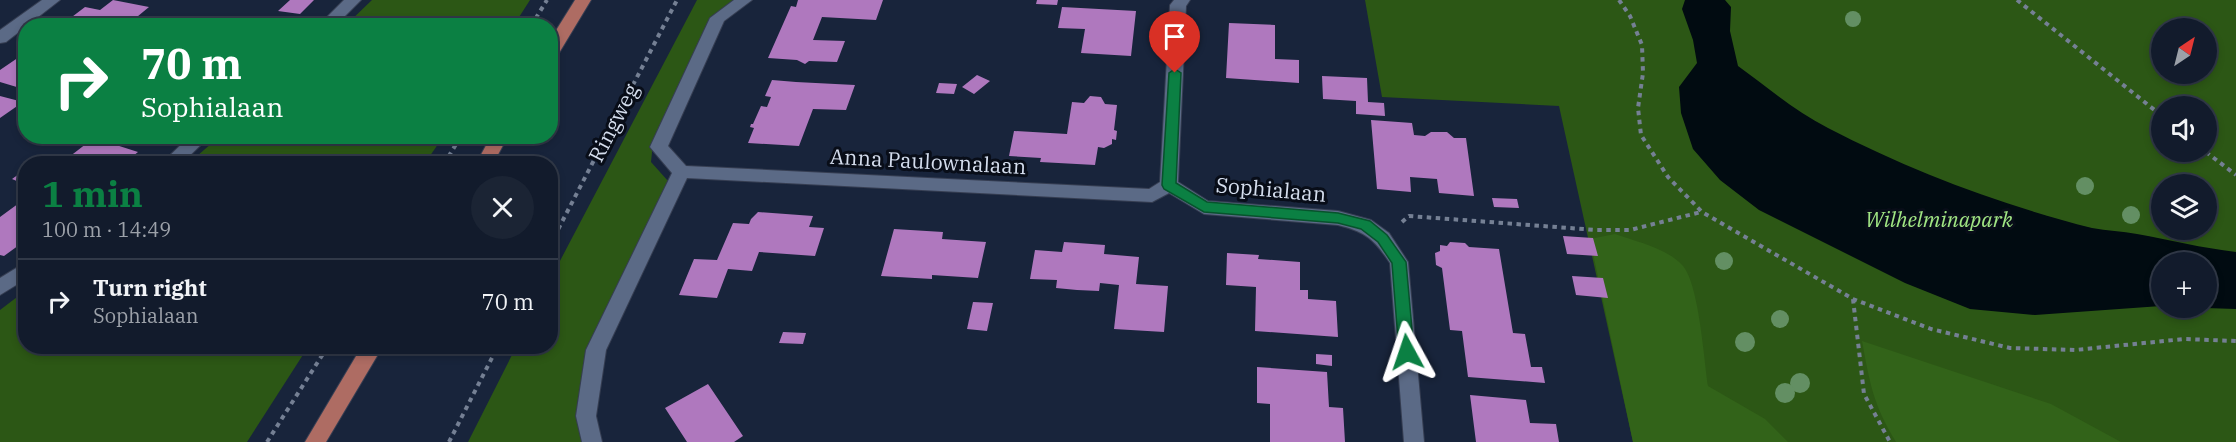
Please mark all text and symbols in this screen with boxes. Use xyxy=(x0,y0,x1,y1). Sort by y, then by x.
pin xyxy=(1149,11,1200,73)
north arrow xyxy=(2151,18,2217,84)
map controls xyxy=(2151,18,2217,318)
icon: arrive xyxy=(1158,20,1191,53)
text: 70 m xyxy=(141,36,242,91)
icon: right xyxy=(42,42,120,120)
street label: Ringweg xyxy=(581,78,645,167)
text: Sophialaan xyxy=(141,89,284,124)
button: sound xyxy=(2151,96,2217,162)
street label: Anna Paulownalaan xyxy=(829,142,1027,180)
text: 1 min xyxy=(42,170,143,217)
street label: Sophialaan xyxy=(1215,170,1328,208)
button: layers xyxy=(2151,174,2217,240)
button: close xyxy=(471,176,534,239)
park label: Wilhelminapark xyxy=(1865,205,2014,233)
text: 100 m · 14:49 xyxy=(42,216,171,243)
button: + xyxy=(2151,252,2217,318)
text: Turn right xyxy=(93,273,207,302)
icon: right xyxy=(42,285,75,318)
text: 70 m xyxy=(482,287,534,316)
text: Sophialaan xyxy=(93,302,199,329)
position arrow xyxy=(1375,320,1439,384)

